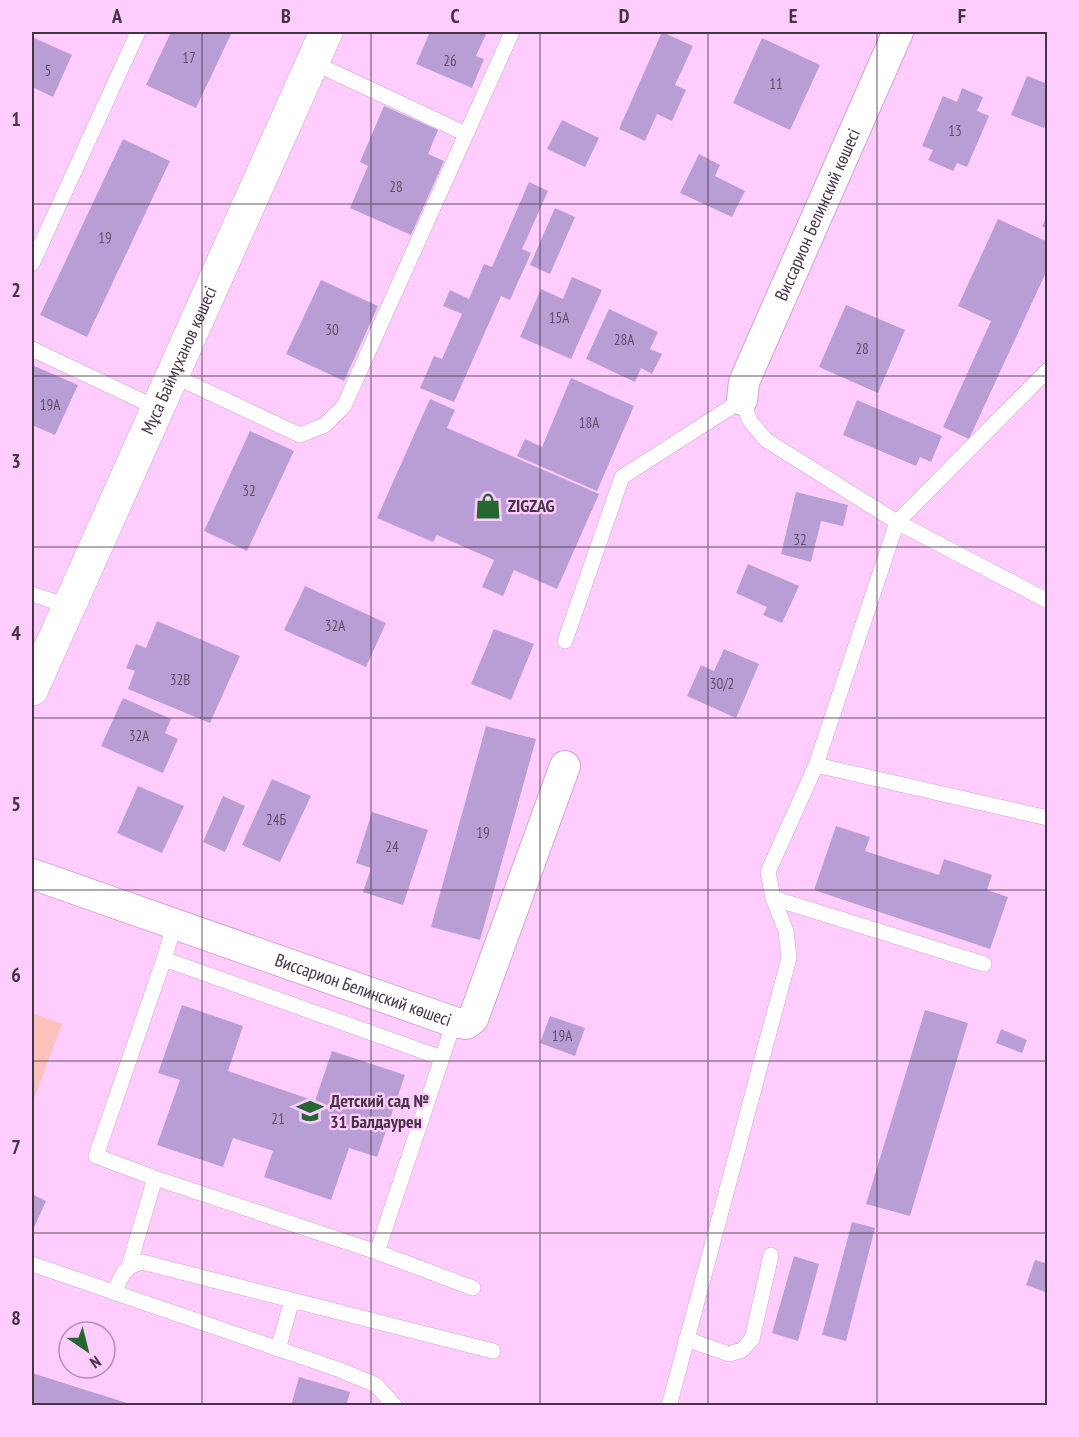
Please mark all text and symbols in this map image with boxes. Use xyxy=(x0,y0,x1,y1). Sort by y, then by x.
text: A xyxy=(111,3,123,29)
text: B xyxy=(281,3,291,29)
text: C xyxy=(450,3,460,29)
text: D xyxy=(619,3,630,29)
text: E xyxy=(789,3,797,29)
text: F xyxy=(958,3,966,29)
house number: 17 xyxy=(182,48,196,67)
house number: 26 xyxy=(443,51,457,70)
house number: 5 xyxy=(45,61,51,80)
house number: 11 xyxy=(769,74,783,93)
text: 1 xyxy=(11,106,21,132)
house number: 13 xyxy=(948,121,962,140)
street label: Виссарион Белинский көшесі xyxy=(769,125,865,304)
house number: 28 xyxy=(389,177,403,196)
house number: 19 xyxy=(98,228,112,247)
text: 2 xyxy=(11,277,21,303)
street label: Мұса Баймұханов көшесі xyxy=(135,283,222,438)
house number: 15А xyxy=(549,308,570,327)
house number: 30 xyxy=(325,320,339,339)
house number: 28А xyxy=(614,330,635,349)
house number: 28 xyxy=(855,339,869,358)
house number: 19А xyxy=(40,395,61,414)
house number: 18А xyxy=(579,413,600,432)
text: 3 xyxy=(11,448,21,474)
house number: 32 xyxy=(242,481,256,500)
shop icon: ZIGZAG xyxy=(473,491,503,521)
place label: ZIGZAG xyxy=(508,494,555,517)
house number: 32 xyxy=(793,530,807,549)
house number: 32А xyxy=(325,616,346,635)
text: 4 xyxy=(11,620,21,646)
house number: 32В xyxy=(170,670,190,689)
house number: 30/2 xyxy=(710,674,734,693)
house number: 32А xyxy=(129,726,150,745)
text: 5 xyxy=(11,791,21,817)
house number: 24Б xyxy=(266,810,286,829)
house number: 19 xyxy=(476,823,490,842)
house number: 24 xyxy=(385,837,399,856)
street label: Виссарион Белинский көшесі xyxy=(272,948,455,1031)
text: 6 xyxy=(11,962,21,988)
house number: 19А xyxy=(552,1026,573,1045)
place label: Детский сад № 31 Балдаурен xyxy=(330,1089,429,1133)
school or university icon: Детский сад № 31 Балдаурен xyxy=(295,1096,325,1126)
house number: 21 xyxy=(271,1109,285,1128)
text: 7 xyxy=(11,1134,21,1160)
text: 8 xyxy=(11,1305,21,1331)
north arrow xyxy=(57,1320,117,1380)
text: N xyxy=(86,1352,105,1373)

